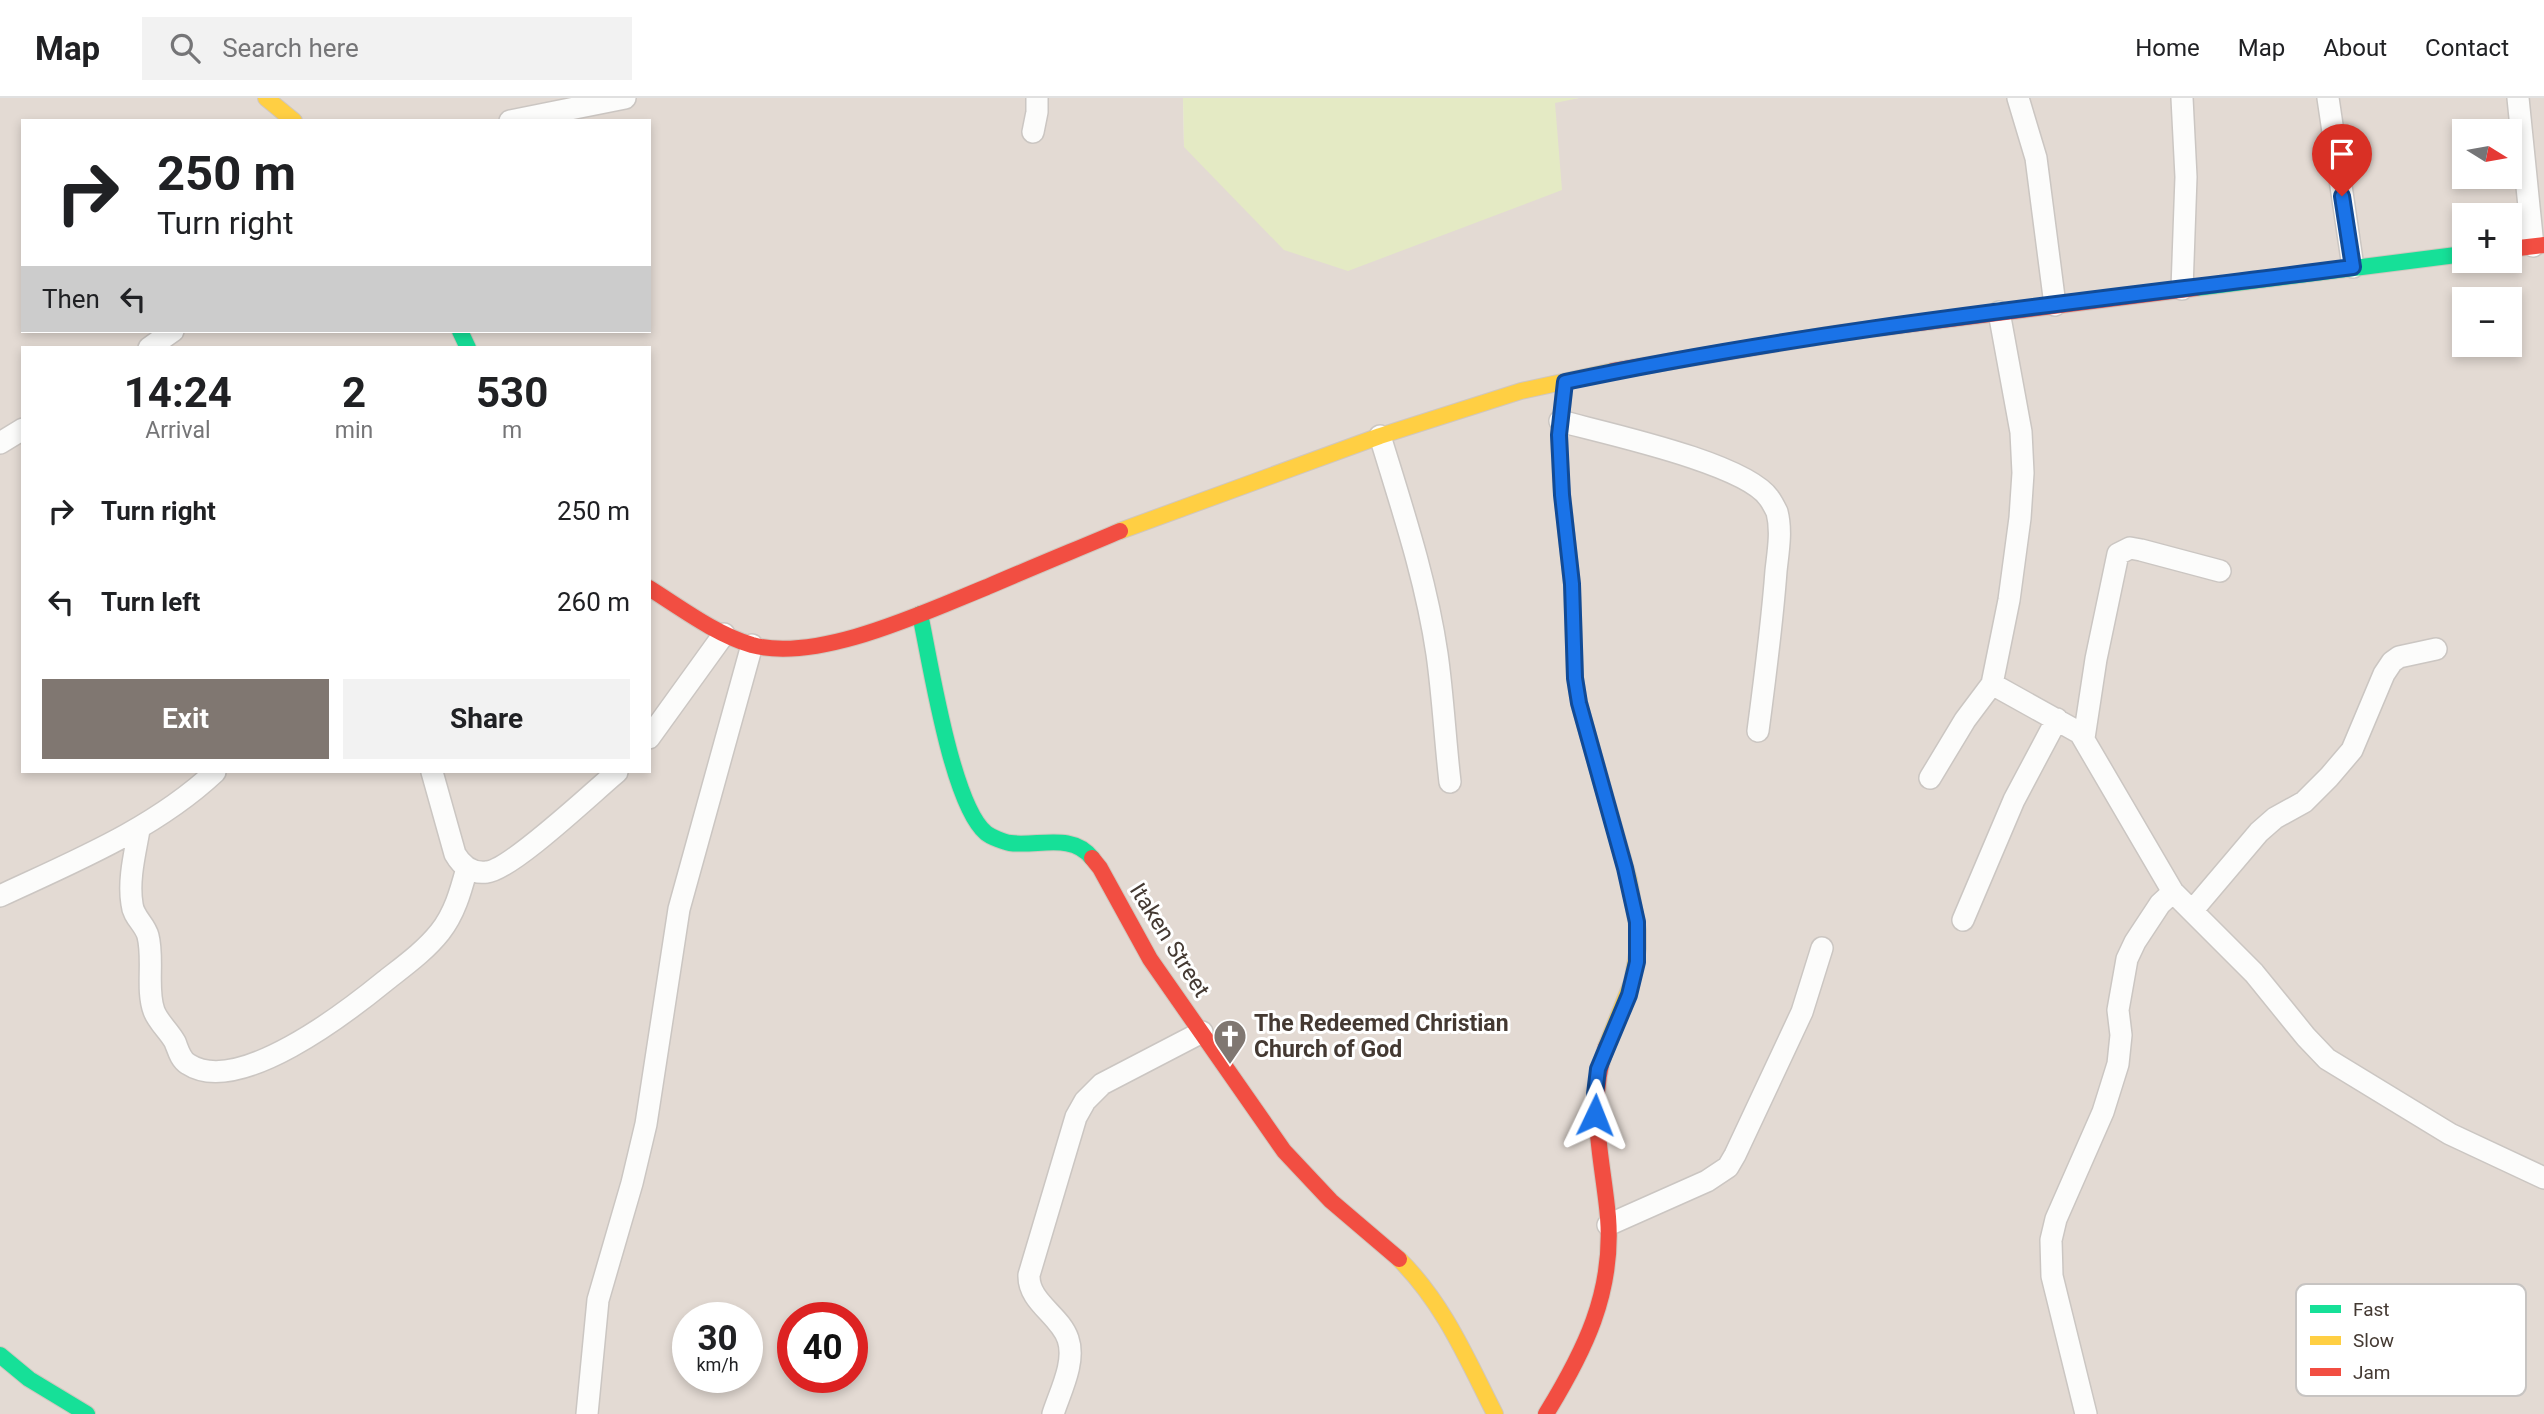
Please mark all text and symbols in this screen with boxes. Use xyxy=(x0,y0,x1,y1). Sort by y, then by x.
search box xyxy=(142,17,632,80)
text: Map xyxy=(35,29,100,68)
icon: search xyxy=(166,29,204,67)
text: Search here xyxy=(222,33,359,63)
text: Home xyxy=(2135,34,2200,62)
text: Map xyxy=(2238,34,2285,62)
text: About xyxy=(2323,34,2387,62)
text: Contact xyxy=(2425,34,2509,62)
north arrow xyxy=(2452,119,2522,189)
map controls xyxy=(2452,119,2522,357)
pin xyxy=(2312,124,2372,196)
icon: arrive xyxy=(2323,135,2361,173)
text: 250 m xyxy=(157,145,296,202)
icon: right xyxy=(42,147,133,238)
button: + xyxy=(2452,203,2522,273)
text: Turn right xyxy=(157,204,293,242)
icon: left xyxy=(114,280,152,318)
text: Then xyxy=(42,284,100,314)
button: − xyxy=(2452,287,2522,357)
text: 14:24 xyxy=(124,368,232,417)
text: 2 xyxy=(342,368,366,417)
text: 530 xyxy=(476,368,548,417)
text: Arrival xyxy=(145,417,211,444)
text: min xyxy=(335,417,373,444)
text: m xyxy=(502,417,522,444)
icon: right xyxy=(42,492,80,530)
text: Turn right xyxy=(101,496,216,526)
text: 250 m xyxy=(557,496,630,526)
icon: left xyxy=(42,583,80,621)
text: Turn left xyxy=(101,587,200,617)
text: 260 m xyxy=(557,587,630,617)
button: Exit xyxy=(42,679,329,759)
button: Share xyxy=(343,679,630,759)
street label: Itaken Street xyxy=(1124,878,1215,1002)
place label: The Redeemed Christian Church of God xyxy=(1254,1010,1509,1063)
church icon: The Redeemed Christian Church of God xyxy=(1211,1017,1249,1066)
position arrow xyxy=(1558,1078,1632,1152)
legend xyxy=(2296,1284,2526,1396)
text: Fast xyxy=(2353,1298,2390,1321)
speed limit sign: 40 xyxy=(777,1302,868,1393)
text: 30 xyxy=(697,1318,738,1359)
text: Slow xyxy=(2353,1329,2394,1352)
text: km/h xyxy=(696,1354,739,1375)
text: Jam xyxy=(2353,1361,2390,1384)

